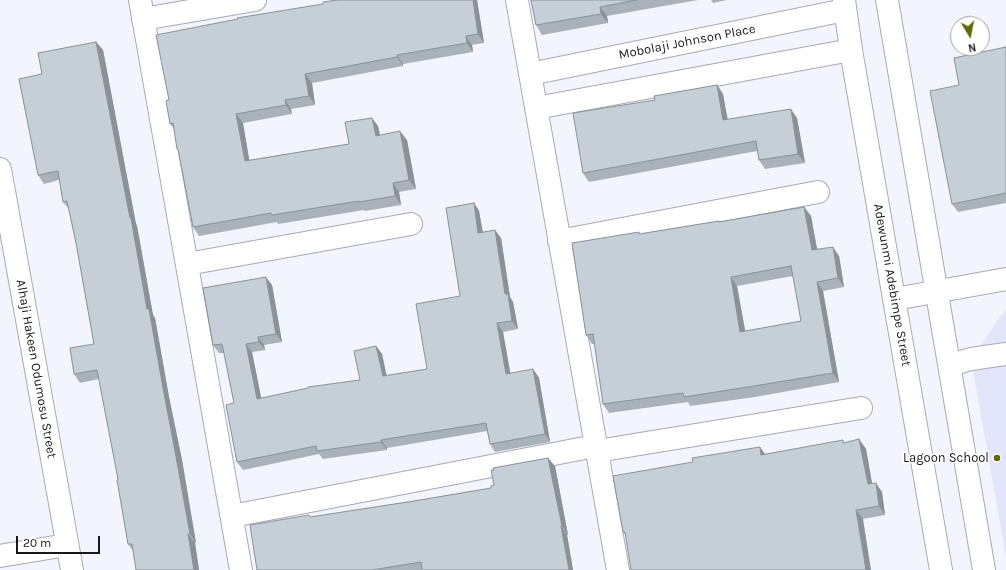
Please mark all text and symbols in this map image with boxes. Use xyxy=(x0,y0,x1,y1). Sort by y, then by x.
north arrow xyxy=(950,16,990,56)
street label: Mobolaji Johnson Place xyxy=(617,21,757,63)
text: N xyxy=(967,40,977,54)
street label: Adewunmi Adebimpe Street xyxy=(870,203,914,367)
street label: Alhaji Hakeen Odumosu Street xyxy=(13,278,59,460)
place label: Lagoon School xyxy=(903,450,989,466)
marker: Lagoon School xyxy=(992,453,1002,463)
scale bar xyxy=(18,528,102,554)
text: 20 m xyxy=(23,536,51,550)

